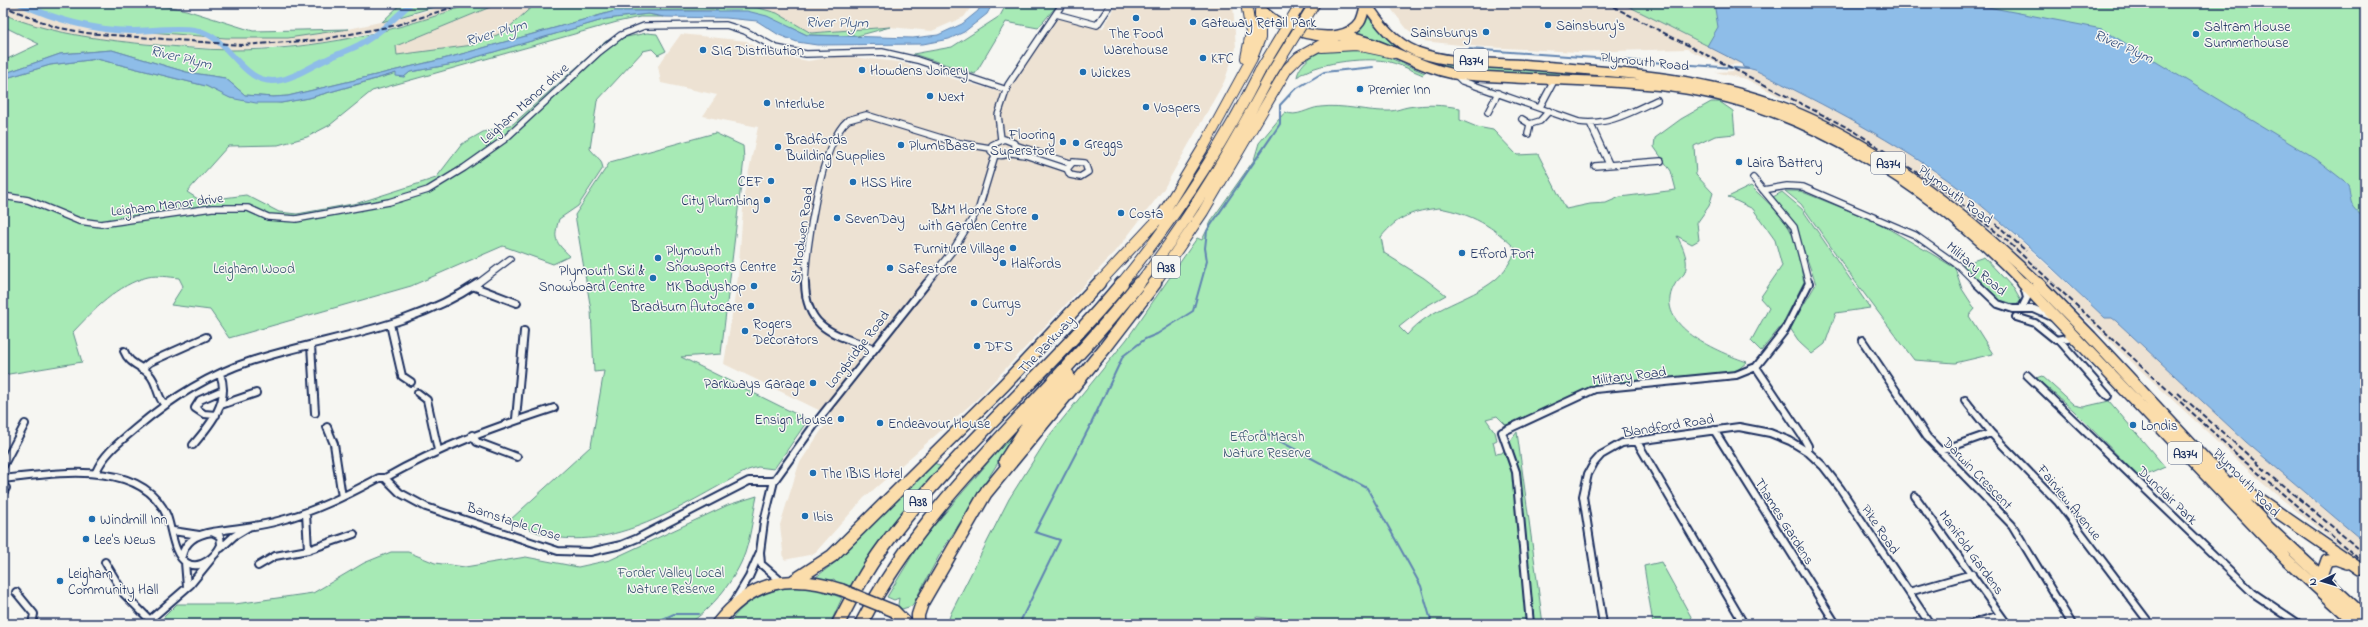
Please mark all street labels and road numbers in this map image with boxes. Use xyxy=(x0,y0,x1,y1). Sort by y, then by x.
street label: Plymouth Road xyxy=(1599,47,1690,79)
road number: A374 xyxy=(1454,49,1488,71)
street label: Leigham Manor drive xyxy=(476,58,575,151)
road number: A374 xyxy=(1871,152,1905,174)
street label: Plymouth Road xyxy=(1913,160,1997,231)
street label: St Modwen Road xyxy=(785,186,820,285)
street label: Leigham Manor drive xyxy=(110,188,225,224)
street label: Military Road xyxy=(1940,237,2011,302)
road number: A38 xyxy=(1152,256,1180,278)
street label: Longbridge Road xyxy=(821,306,896,394)
street label: The Parkway xyxy=(1014,311,1081,380)
street label: Military Road xyxy=(1591,362,1668,392)
street label: Blandford Road xyxy=(1620,409,1716,444)
street label: Darwin Crescent xyxy=(1936,432,2017,515)
road number: A374 xyxy=(2168,442,2202,464)
street label: Plymouth Road xyxy=(2207,444,2284,523)
street label: Fairview Avenue xyxy=(2031,460,2106,546)
street label: Dunclair Park xyxy=(2131,461,2203,531)
street label: Thames Gardens xyxy=(1749,474,1819,569)
road number: A38 xyxy=(904,490,932,512)
street label: Barnstaple Close xyxy=(463,497,564,548)
street label: Pike Road xyxy=(1855,501,1904,559)
street label: Manifold Gardens xyxy=(1933,506,2009,600)

